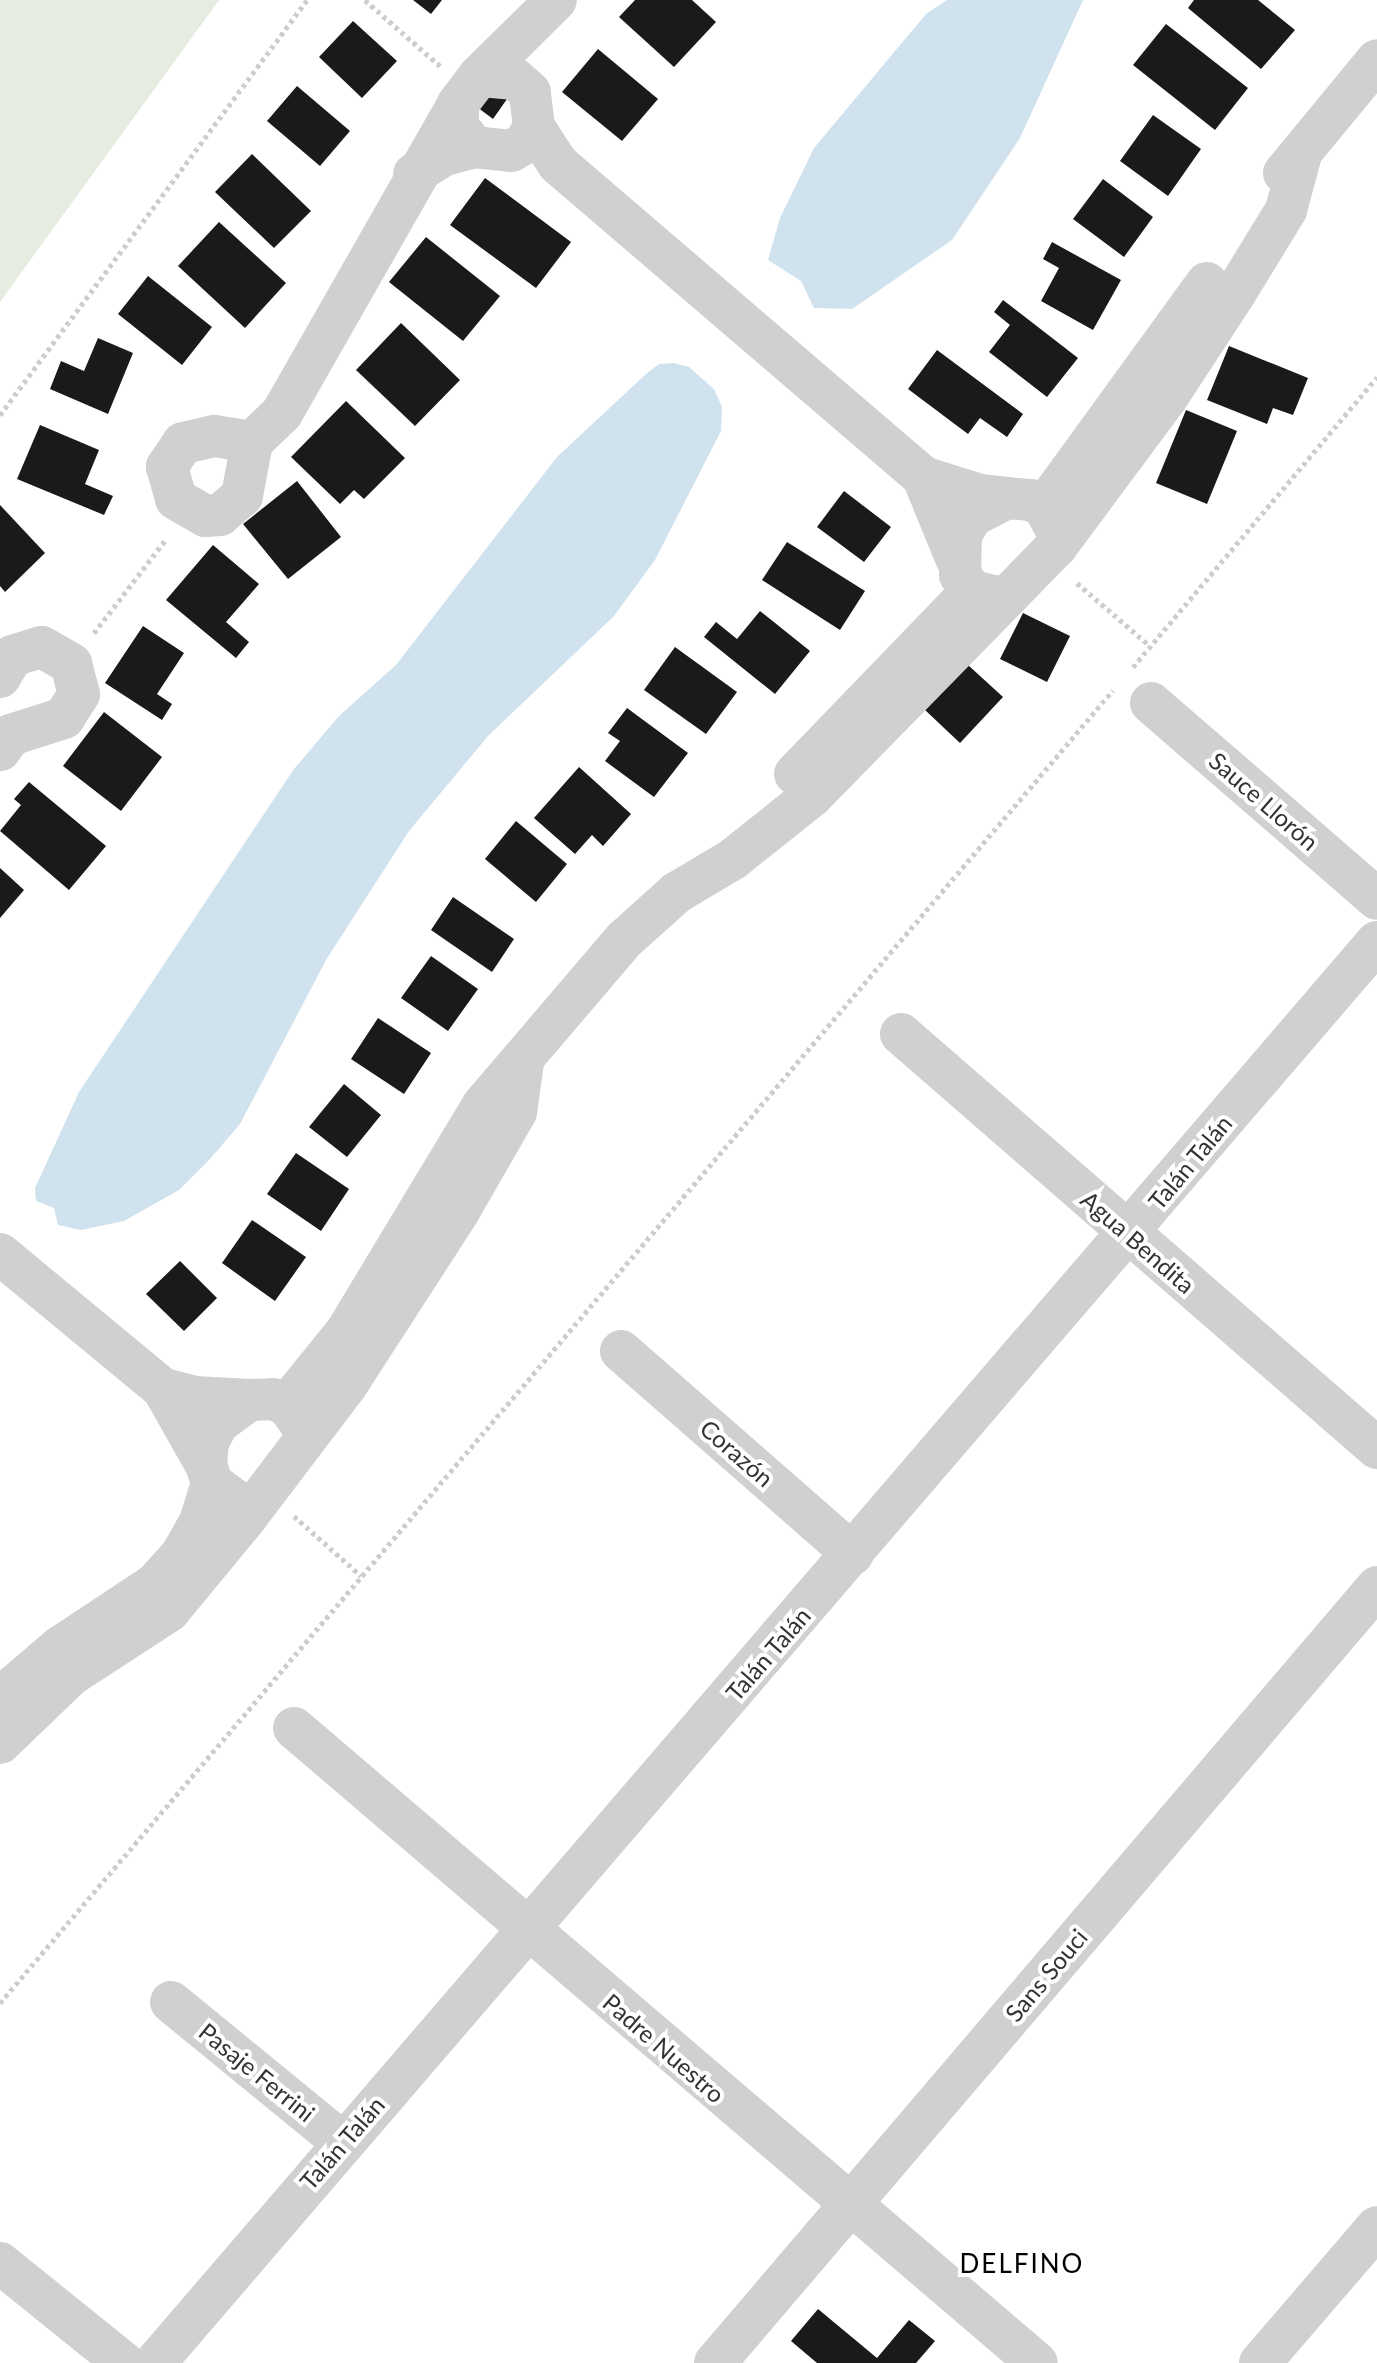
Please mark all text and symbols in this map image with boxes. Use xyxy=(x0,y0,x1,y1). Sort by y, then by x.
street label: Sauce Llorón xyxy=(1204,746,1324,856)
street label: Talán Talán xyxy=(1142,1109,1238,1215)
street label: Agua Bendita xyxy=(1075,1185,1201,1299)
street label: Corazón xyxy=(695,1413,779,1493)
street label: Talán Talán xyxy=(719,1601,817,1707)
street label: Sans Souci xyxy=(999,1923,1093,2027)
street label: Padre Nuestro xyxy=(597,1987,731,2109)
street label: Pasaje Ferrini xyxy=(193,2017,321,2127)
street label: Talán Talán xyxy=(293,2090,391,2196)
district label: DELFINO xyxy=(960,2248,1084,2280)

